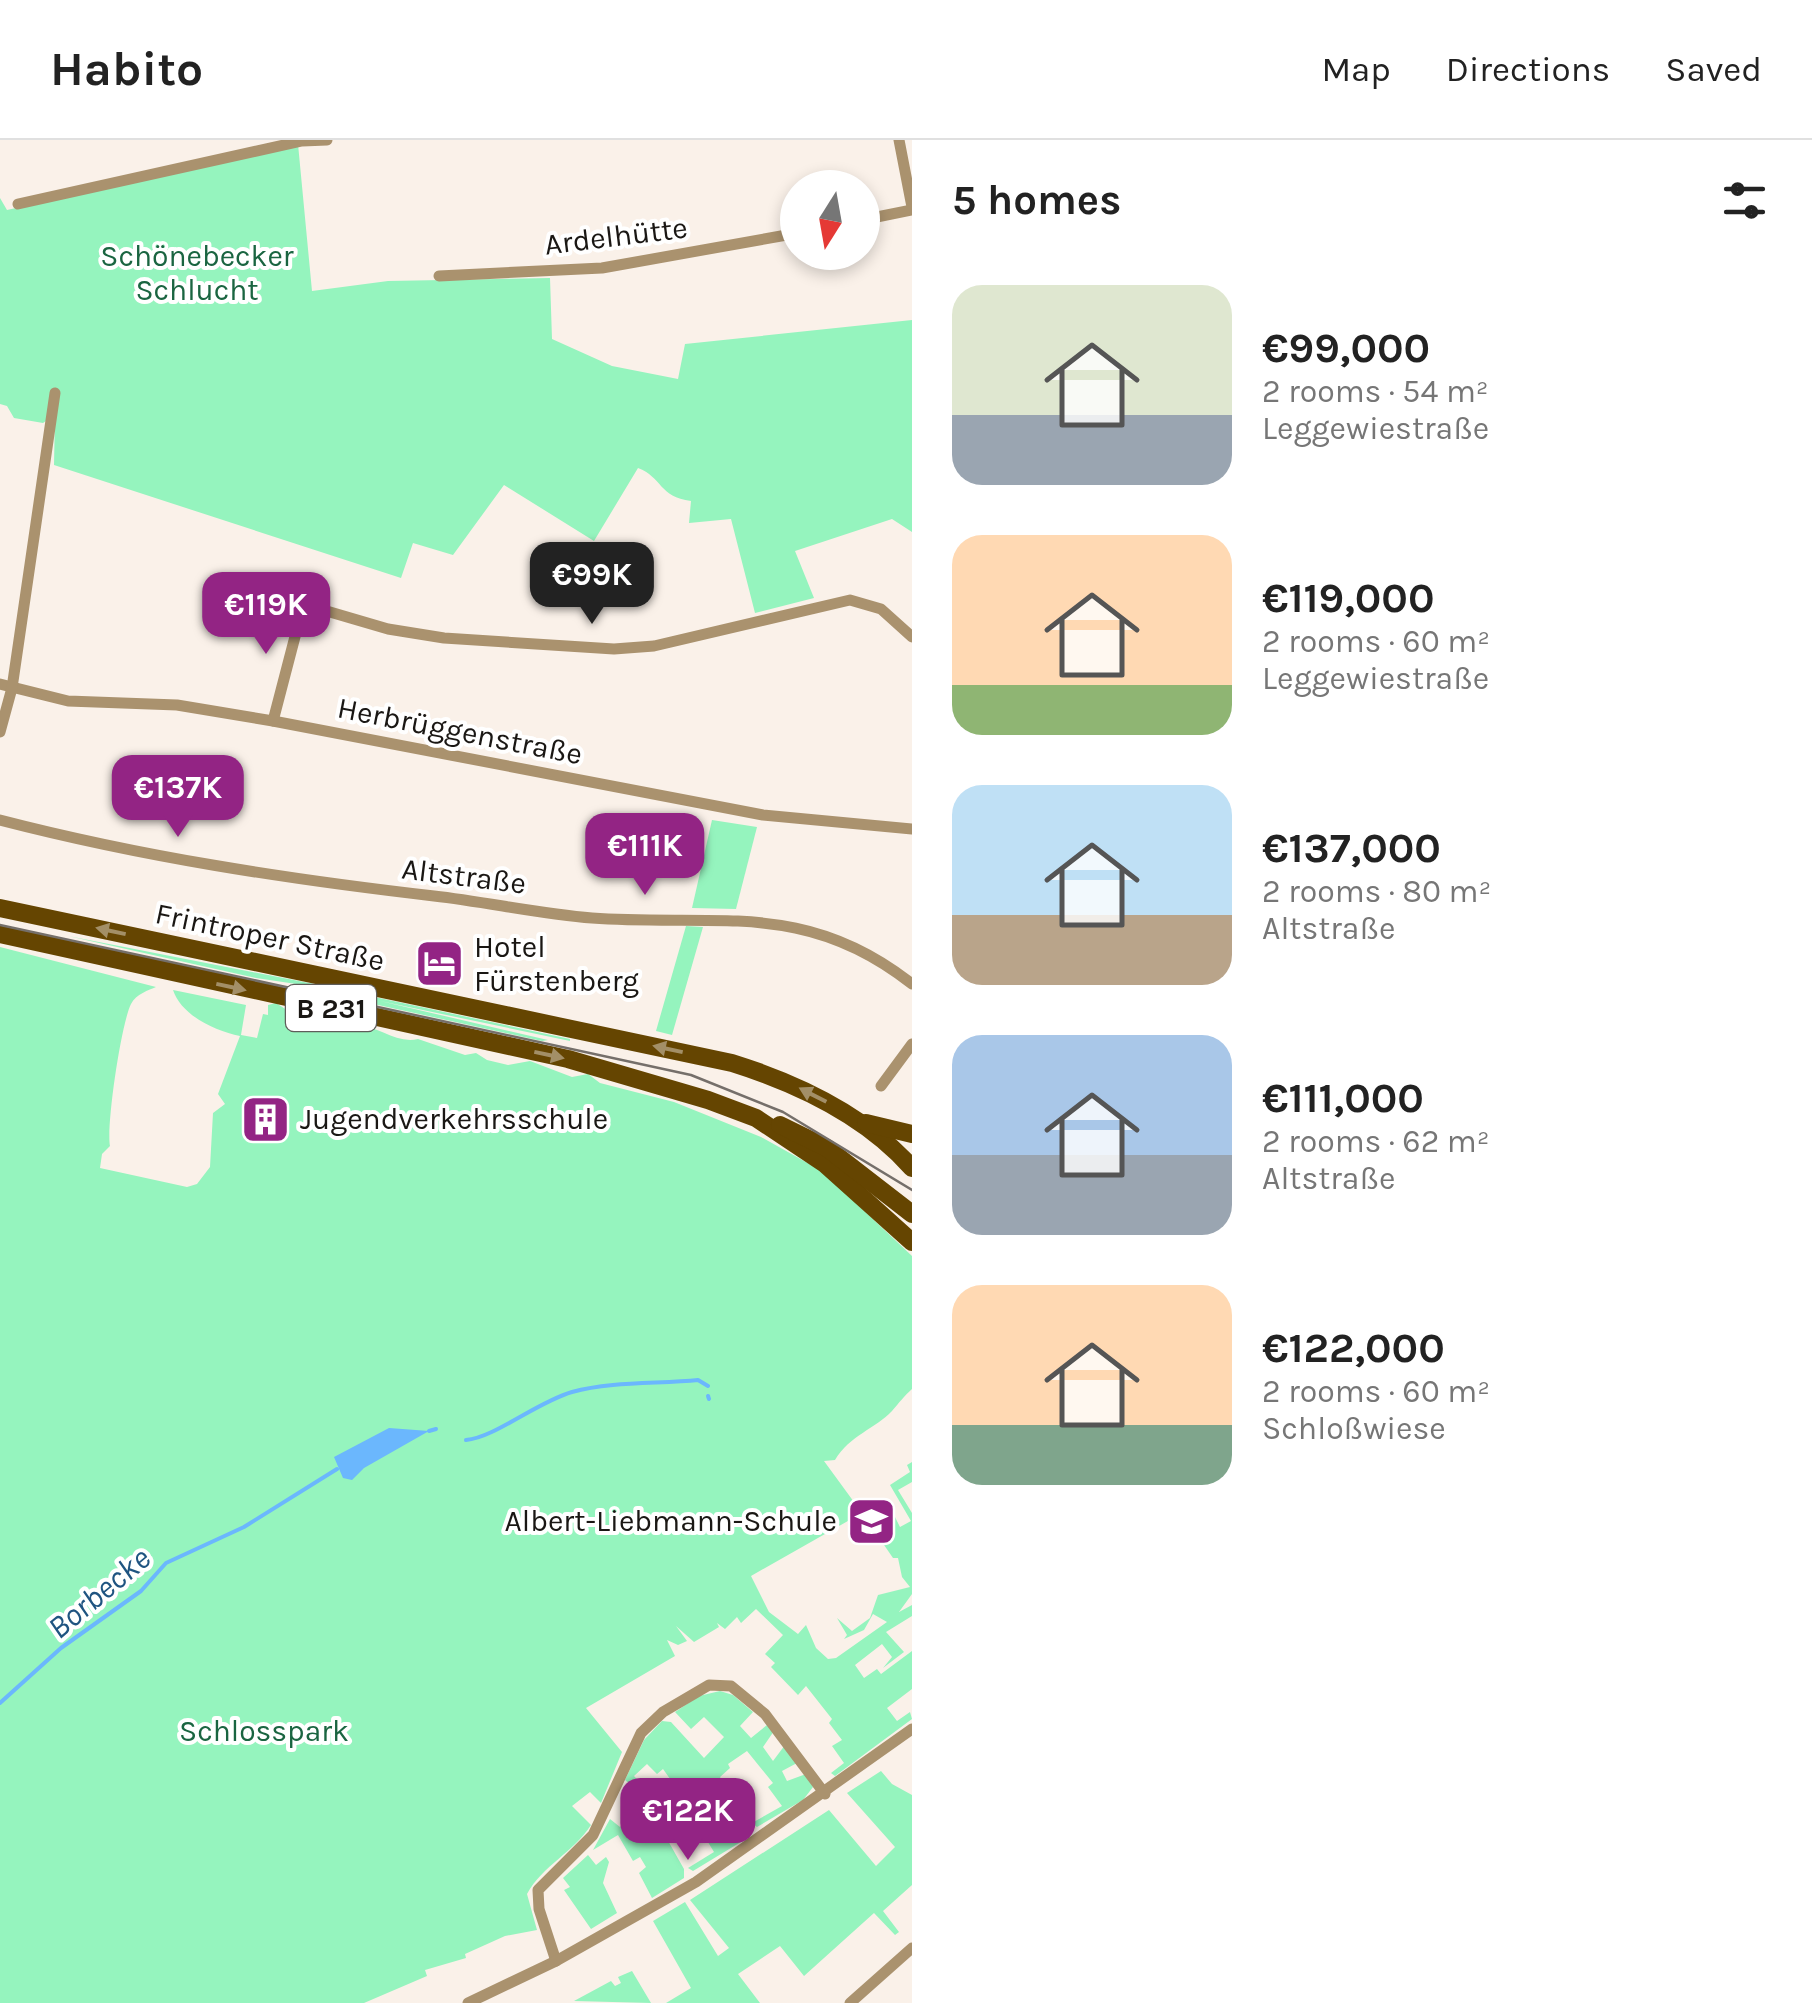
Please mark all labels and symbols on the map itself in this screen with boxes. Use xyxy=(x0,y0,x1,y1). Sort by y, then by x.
north arrow xyxy=(780,170,880,270)
street label: Ardelhütte xyxy=(542,209,690,263)
park label: Schönebecker Schlucht xyxy=(100,238,294,308)
pin: €99K xyxy=(533,542,651,627)
pin: €119K xyxy=(196,572,336,657)
street label: Herbrüggenstraße xyxy=(335,690,585,772)
pin: €137K xyxy=(108,755,248,840)
pin: €111K xyxy=(575,813,715,898)
street label: Altstraße xyxy=(400,851,528,901)
street label: Frintroper Straße xyxy=(152,895,388,979)
one-way arrow xyxy=(95,922,126,938)
place label: Hotel Fürstenberg xyxy=(474,929,639,999)
hotel icon: Hotel Fürstenberg xyxy=(413,938,465,990)
one-way arrow xyxy=(216,979,247,995)
road number: B 231 xyxy=(286,985,376,1031)
one-way arrow xyxy=(652,1040,683,1056)
one-way arrow xyxy=(534,1047,565,1063)
one-way arrow xyxy=(798,1087,827,1104)
building icon: Jugendverkehrsschule xyxy=(239,1093,291,1145)
place label: Jugendverkehrsschule xyxy=(300,1101,608,1137)
school or university icon: Albert-Liebmann-Schule xyxy=(846,1495,898,1547)
place label: Albert-Liebmann-Schule xyxy=(505,1503,837,1539)
water label: Borbecke xyxy=(40,1539,158,1646)
park label: Schlosspark xyxy=(179,1713,349,1749)
pin: €122K xyxy=(618,1778,758,1863)

